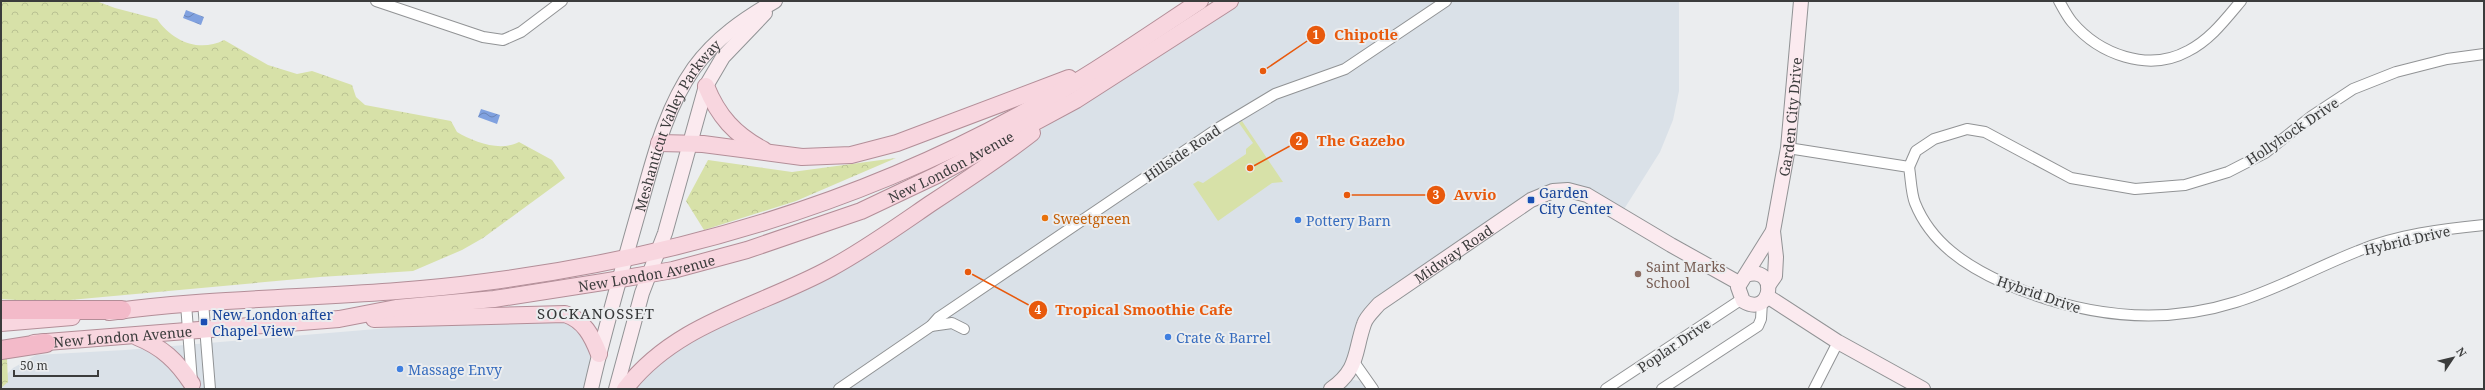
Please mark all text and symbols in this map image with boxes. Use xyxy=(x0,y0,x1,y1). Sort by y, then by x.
callout: Chipotle xyxy=(1306,21,1406,48)
text: Chipotle xyxy=(1334,24,1398,44)
text: 1 xyxy=(1313,26,1320,43)
street label: Meshanticut Valley Parkway xyxy=(630,35,724,214)
street label: Garden City Drive xyxy=(1774,56,1805,178)
street label: Hollyhock Drive xyxy=(2242,93,2342,169)
street label: Hillside Road xyxy=(1140,120,1224,186)
street label: New London Avenue xyxy=(885,126,1017,207)
callout: The Gazebo xyxy=(1289,128,1413,155)
text: The Gazebo xyxy=(1317,130,1405,150)
text: 2 xyxy=(1296,132,1303,149)
callout: Avvio xyxy=(1426,182,1505,208)
place label: Garden City Center xyxy=(1539,183,1613,218)
text: Avvio xyxy=(1453,184,1497,204)
text: 3 xyxy=(1433,186,1440,203)
marker: Garden City Center xyxy=(1526,195,1536,205)
place label: Sweetgreen xyxy=(1053,209,1131,228)
place label: Pottery Barn xyxy=(1306,211,1391,230)
marker: Sweetgreen xyxy=(1040,213,1050,223)
marker: Pottery Barn xyxy=(1293,215,1303,225)
street label: Midway Road xyxy=(1410,219,1496,287)
street label: Hybrid Drive xyxy=(2362,221,2452,259)
street label: New London Avenue xyxy=(577,250,717,295)
place label: Saint Marks School xyxy=(1646,257,1726,292)
marker: Saint Marks School xyxy=(1633,269,1643,279)
street label: Hybrid Drive xyxy=(1994,271,2084,317)
callout: Tropical Smoothie Cafe xyxy=(1028,296,1241,323)
text: Tropical Smoothie Cafe xyxy=(1055,299,1233,319)
text: 4 xyxy=(1035,301,1042,318)
district label: SOCKANOSSET xyxy=(537,303,655,323)
place label: New London after Chapel View xyxy=(212,305,334,340)
street label: Poplar Drive xyxy=(1634,314,1714,376)
marker: New London after Chapel View xyxy=(199,317,209,327)
street label: New London Avenue xyxy=(53,321,193,351)
place label: Crate & Barrel xyxy=(1176,328,1272,347)
marker: Crate & Barrel xyxy=(1163,332,1173,342)
north arrow xyxy=(2433,338,2473,378)
text: N xyxy=(2453,344,2470,360)
scale bar xyxy=(14,352,98,378)
text: 50 m xyxy=(20,357,48,374)
place label: Massage Envy xyxy=(408,360,502,379)
marker: Massage Envy xyxy=(395,364,405,374)

